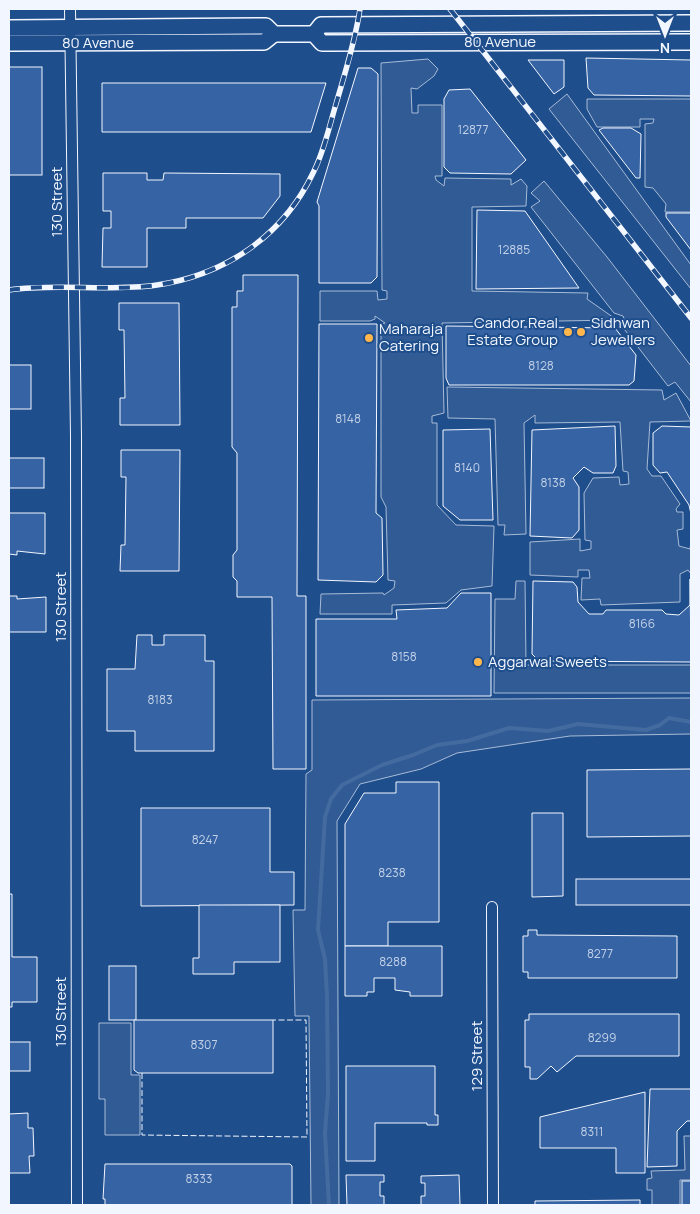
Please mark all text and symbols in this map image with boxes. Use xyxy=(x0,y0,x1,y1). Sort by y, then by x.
north arrow xyxy=(640,10,690,60)
street label: 80 Avenue xyxy=(464,31,536,52)
street label: 80 Avenue xyxy=(62,32,134,53)
text: N xyxy=(660,39,670,58)
house number: 12877 xyxy=(458,121,488,138)
street label: 130 Street xyxy=(46,167,67,237)
house number: 12885 xyxy=(498,241,530,258)
place label: Candor Real Estate Group xyxy=(467,312,558,350)
place label: Sidhwan Jewellers xyxy=(591,312,655,350)
place label: Maharaja Catering xyxy=(379,318,443,356)
marker: Candor Real Estate Group xyxy=(562,326,574,338)
marker: Sidhwan Jewellers xyxy=(575,326,587,338)
marker: Maharaja Catering xyxy=(363,332,375,344)
house number: 8128 xyxy=(528,357,554,374)
house number: 8148 xyxy=(335,410,361,427)
house number: 8140 xyxy=(454,459,480,476)
house number: 8138 xyxy=(540,474,566,491)
street label: 130 Street xyxy=(50,572,71,642)
house number: 8166 xyxy=(629,615,655,632)
house number: 8158 xyxy=(391,648,417,665)
place label: Aggarwal Sweets xyxy=(488,651,607,672)
marker: Aggarwal Sweets xyxy=(472,656,484,668)
house number: 8183 xyxy=(147,691,173,708)
house number: 8247 xyxy=(192,831,218,848)
house number: 8238 xyxy=(378,864,406,881)
house number: 8277 xyxy=(587,945,613,962)
house number: 8288 xyxy=(379,953,407,970)
street label: 130 Street xyxy=(50,977,71,1047)
street label: 129 Street xyxy=(466,1021,487,1091)
house number: 8299 xyxy=(588,1029,616,1046)
house number: 8307 xyxy=(191,1036,217,1053)
house number: 8311 xyxy=(581,1123,603,1140)
house number: 8333 xyxy=(186,1170,212,1187)

